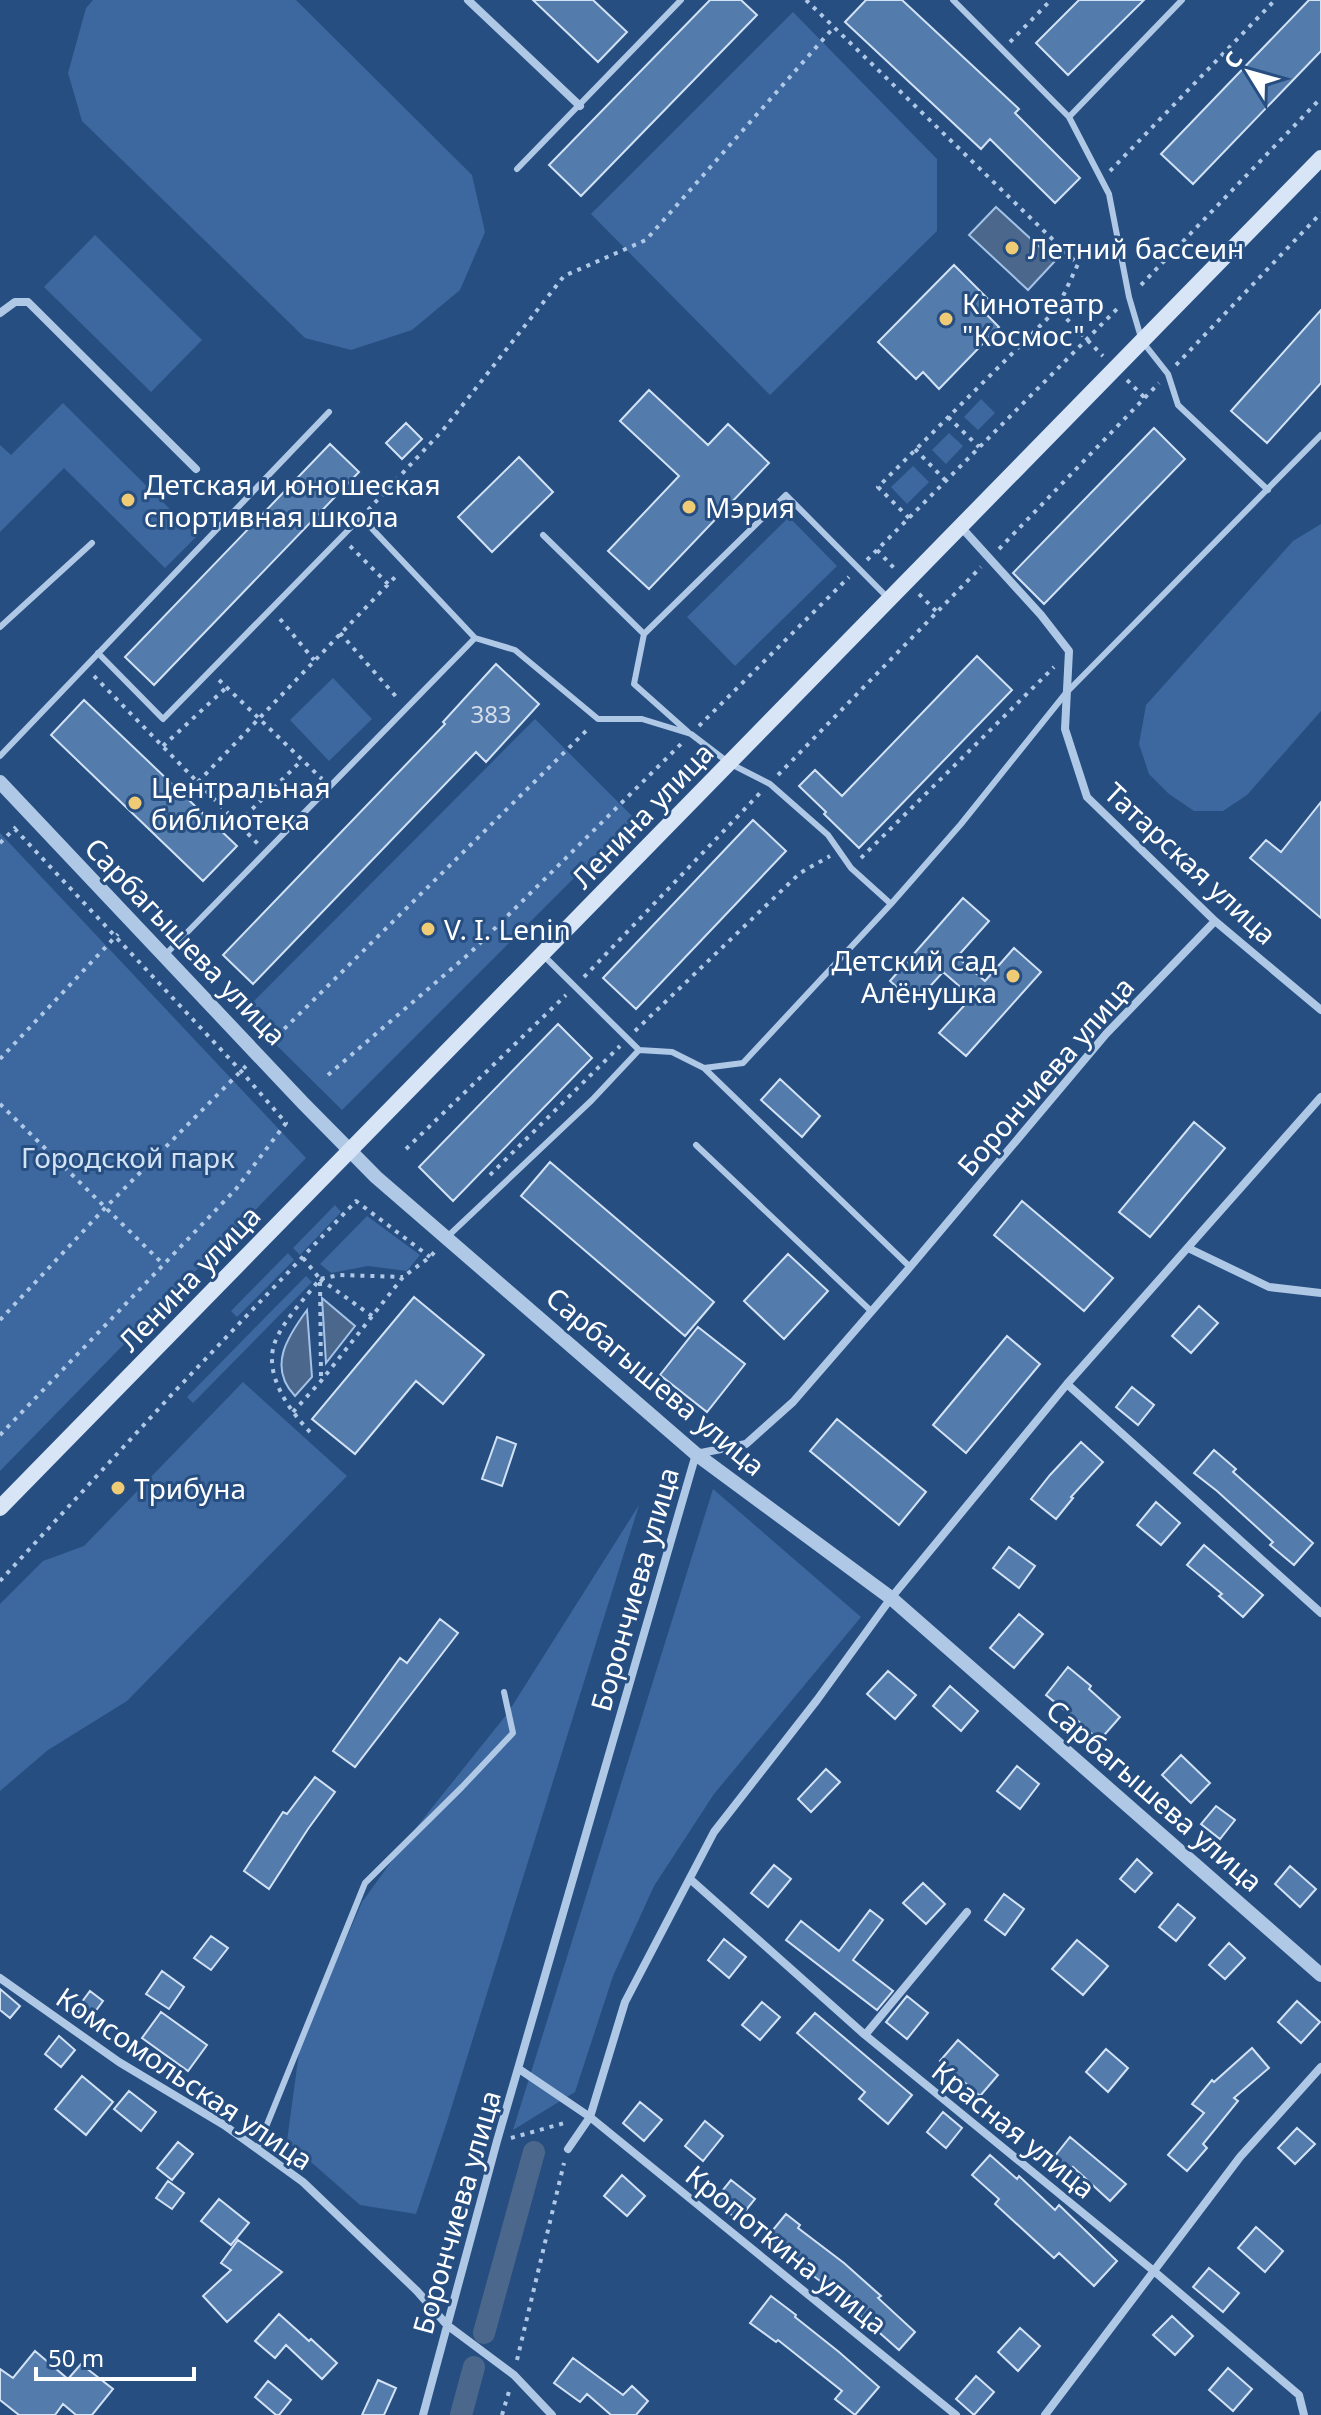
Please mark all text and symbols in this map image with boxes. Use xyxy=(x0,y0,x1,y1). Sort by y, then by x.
north arrow xyxy=(1209,32,1289,112)
text: С xyxy=(1216,45,1248,74)
place label: Летний бассеин xyxy=(1028,229,1244,267)
marker: Летний бассеин xyxy=(1003,239,1021,257)
place label: Кинотеатр "Космос" xyxy=(962,284,1104,354)
marker: Кинотеатр "Космос" xyxy=(937,310,955,328)
place label: Детская и юношеская спортивная школа xyxy=(144,465,441,535)
place label: Мэрия xyxy=(705,488,795,526)
marker: Детская и юношеская спортивная школа xyxy=(119,491,137,509)
marker: Мэрия xyxy=(680,498,698,516)
house number: 383 xyxy=(470,697,512,730)
street label: Ленина улица xyxy=(563,734,721,896)
place label: Центральная библиотека xyxy=(151,768,331,838)
street label: Татарская улица xyxy=(1097,773,1285,953)
marker: Центральная библиотека xyxy=(126,794,144,812)
street label: Сарбагышева улица xyxy=(77,829,295,1053)
place label: V. I. Lenin xyxy=(444,910,571,948)
marker: V. I. Lenin xyxy=(419,920,437,938)
place label: Детский сад Алёнушка xyxy=(832,941,997,1011)
marker: Детский сад Алёнушка xyxy=(1004,967,1022,985)
street label: Борончиева улица xyxy=(948,968,1142,1184)
park label: Городской парк xyxy=(21,1138,235,1176)
street label: Ленина улица xyxy=(110,1197,268,1359)
street label: Сарбагышева улица xyxy=(539,1278,773,1484)
street label: Борончиева улица xyxy=(581,1463,687,1715)
place label: Трибуна xyxy=(134,1469,246,1507)
marker: Трибуна xyxy=(109,1479,127,1497)
street label: Сарбагышева улица xyxy=(1039,1691,1271,1899)
street label: Комсомольская улица xyxy=(49,1978,321,2178)
street label: Красная улица xyxy=(925,2051,1103,2207)
street label: Борончиева улица xyxy=(403,2086,509,2338)
street label: Кропоткина улица xyxy=(678,2156,896,2342)
scale bar xyxy=(36,2331,194,2381)
text: 50 m xyxy=(48,2341,104,2374)

